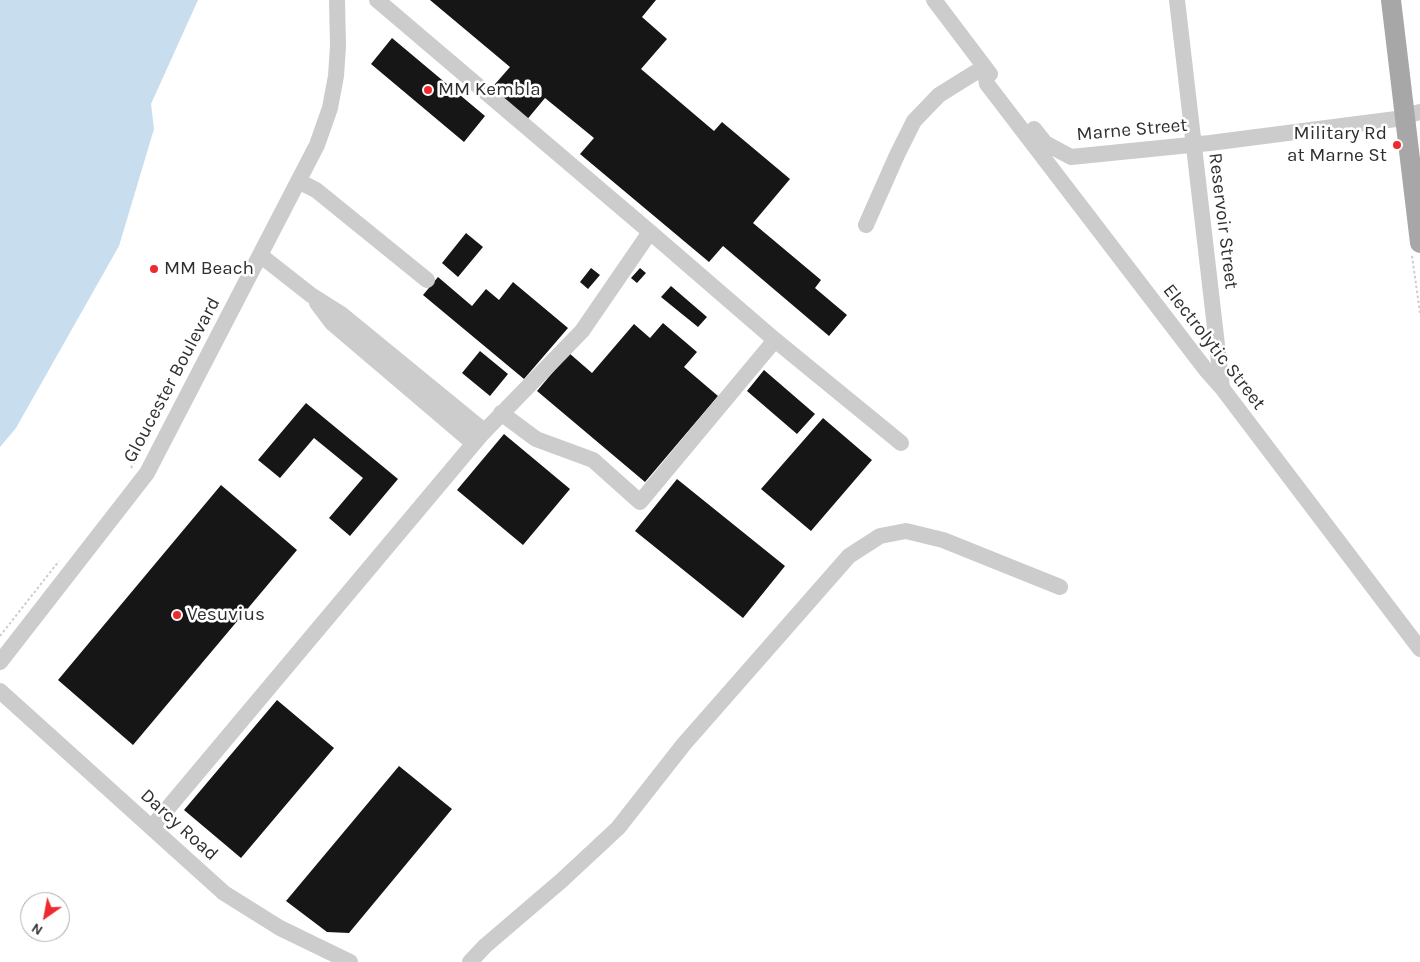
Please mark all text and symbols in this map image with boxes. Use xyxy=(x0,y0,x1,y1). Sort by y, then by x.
place label: MM Kembla xyxy=(438,79,541,101)
marker: MM Kembla xyxy=(422,84,434,96)
street label: Marne Street xyxy=(1076,114,1188,146)
place label: Military Rd at Marne St xyxy=(1287,123,1387,167)
marker: Military Rd at Marne St xyxy=(1391,139,1403,151)
street label: Reservoir Street xyxy=(1203,152,1243,290)
place label: MM Beach xyxy=(164,258,254,280)
marker: MM Beach xyxy=(148,263,160,275)
street label: Electrolytic Street xyxy=(1158,280,1270,414)
street label: Gloucester Boulevard xyxy=(119,293,225,467)
place label: Vesuvius xyxy=(187,604,265,626)
marker: Vesuvius xyxy=(171,609,183,621)
street label: Darcy Road xyxy=(135,784,223,866)
north arrow xyxy=(20,892,70,942)
text: N xyxy=(28,919,46,939)

